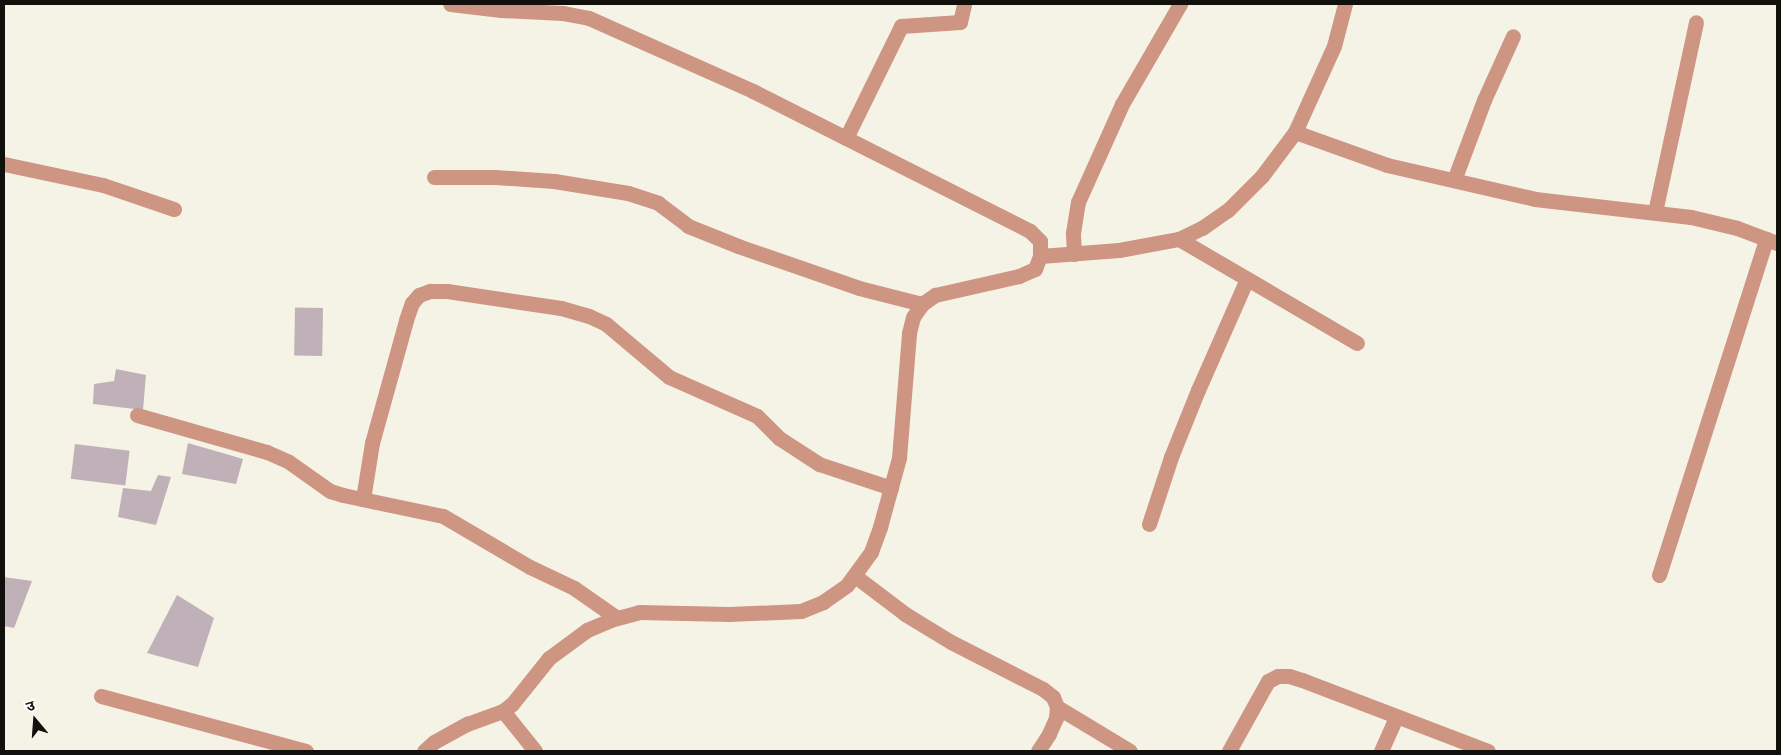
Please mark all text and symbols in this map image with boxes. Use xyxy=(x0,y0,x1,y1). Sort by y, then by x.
north arrow xyxy=(10,695,60,745)
text: उ xyxy=(24,696,37,716)

